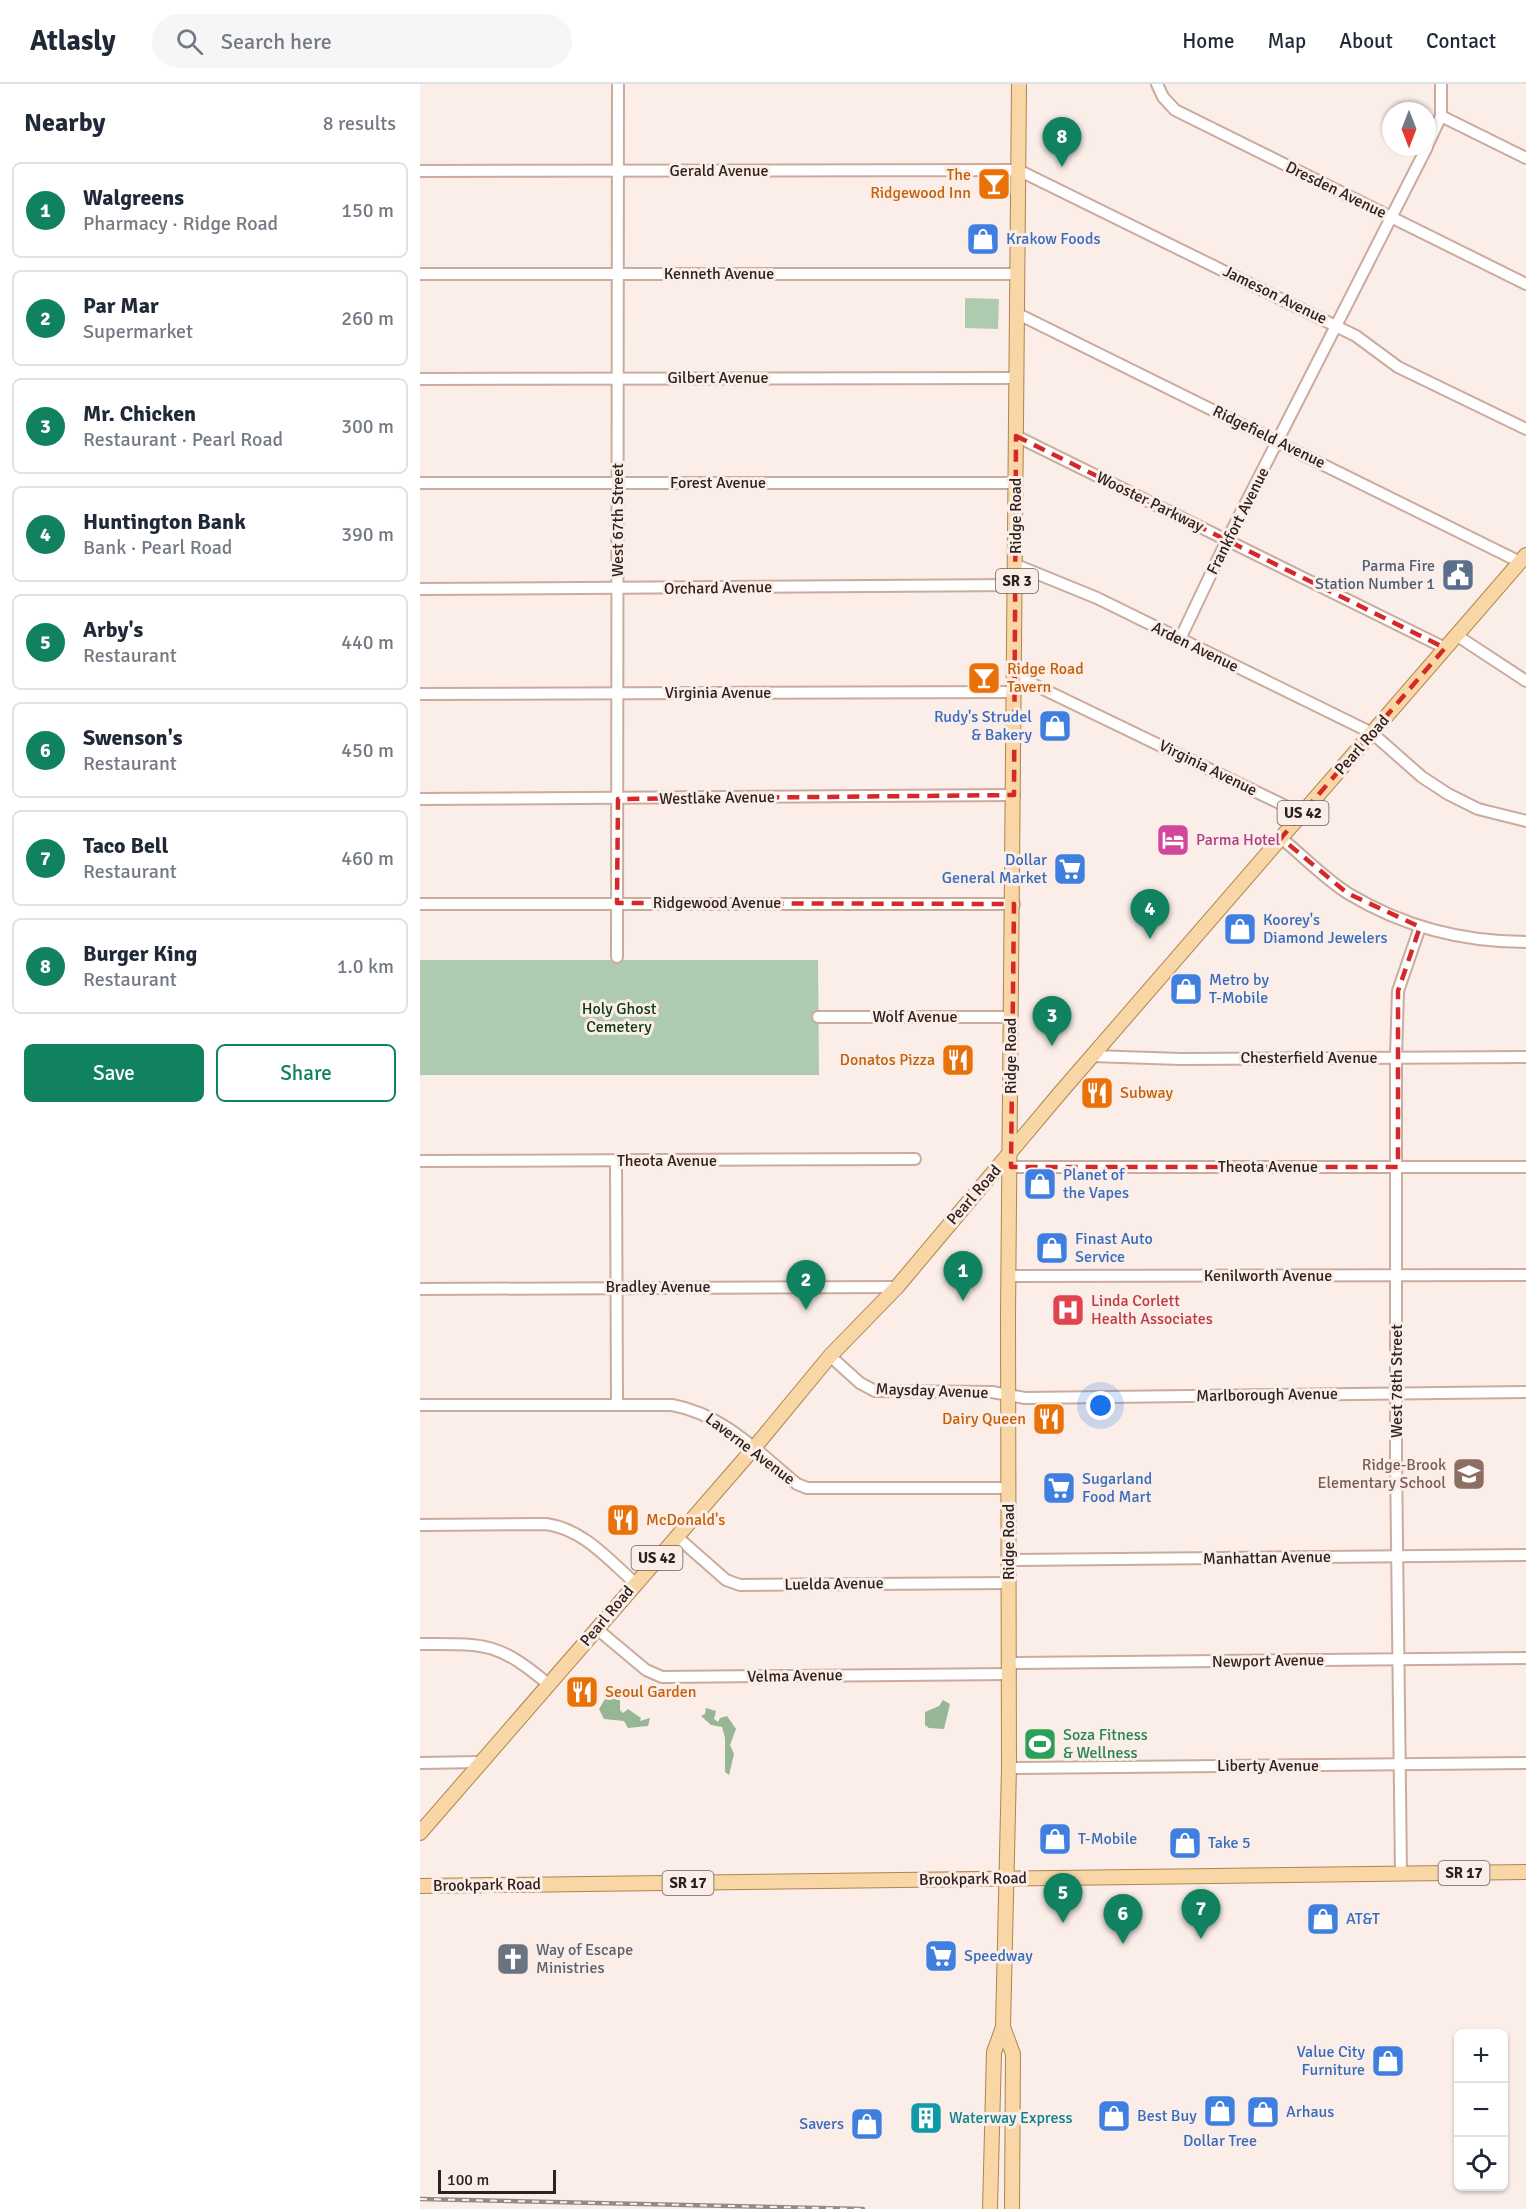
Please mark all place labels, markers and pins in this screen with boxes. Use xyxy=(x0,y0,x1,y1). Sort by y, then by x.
pin: 8 xyxy=(1042,118,1082,167)
place label: The Ridgewood Inn xyxy=(870,165,971,203)
bar icon: The Ridgewood Inn xyxy=(976,166,1012,202)
shop icon: Krakow Foods xyxy=(965,221,1001,257)
place label: Krakow Foods xyxy=(1006,229,1100,249)
place label: Parma Fire Station Number 1 xyxy=(1315,556,1435,594)
public building icon: Parma Fire Station Number 1 xyxy=(1440,557,1476,593)
place label: Ridge Road Tavern xyxy=(1007,659,1084,697)
bar icon: Ridge Road Tavern xyxy=(966,660,1002,696)
place label: Rudy's Strudel & Bakery xyxy=(934,707,1033,745)
shop icon: Rudy's Strudel & Bakery xyxy=(1037,708,1073,744)
hotel icon: Parma Hotel xyxy=(1155,822,1191,858)
place label: Parma Hotel xyxy=(1196,830,1281,850)
place label: Dollar General Market xyxy=(942,850,1047,888)
supermarket icon: Dollar General Market xyxy=(1052,851,1088,887)
pin: 4 xyxy=(1130,890,1170,939)
place label: Koorey's Diamond Jewelers xyxy=(1263,910,1387,948)
shop icon: Koorey's Diamond Jewelers xyxy=(1222,911,1258,947)
place label: Metro by T-Mobile xyxy=(1209,970,1269,1008)
shop icon: Metro by T-Mobile xyxy=(1168,971,1204,1007)
pin: 3 xyxy=(1032,996,1072,1046)
restaurant icon: Donatos Pizza xyxy=(940,1042,976,1078)
place label: Donatos Pizza xyxy=(840,1050,935,1070)
restaurant icon: Subway xyxy=(1079,1075,1115,1111)
place label: Subway xyxy=(1120,1083,1173,1103)
place label: Planet of the Vapes xyxy=(1063,1165,1129,1203)
shop icon: Planet of the Vapes xyxy=(1022,1166,1058,1202)
place label: Finast Auto Service xyxy=(1075,1229,1153,1267)
shop icon: Finast Auto Service xyxy=(1034,1230,1070,1266)
pin: 1 xyxy=(944,1252,982,1301)
pin: 2 xyxy=(786,1260,826,1310)
place label: Linda Corlett Health Associates xyxy=(1091,1291,1213,1329)
hospital icon: Linda Corlett Health Associates xyxy=(1050,1292,1086,1328)
restaurant icon: Dairy Queen xyxy=(1031,1401,1067,1437)
place label: Dairy Queen xyxy=(942,1409,1026,1429)
place label: Ridge-Brook Elementary School xyxy=(1317,1455,1446,1493)
school or university icon: Ridge-Brook Elementary School xyxy=(1451,1456,1487,1492)
place label: Sugarland Food Mart xyxy=(1082,1469,1152,1507)
supermarket icon: Sugarland Food Mart xyxy=(1041,1470,1077,1506)
restaurant icon: McDonald's xyxy=(605,1502,641,1538)
place label: McDonald's xyxy=(646,1510,725,1530)
restaurant icon: Seoul Garden xyxy=(564,1674,600,1710)
place label: Seoul Garden xyxy=(605,1682,697,1702)
place label: Soza Fitness & Wellness xyxy=(1063,1725,1148,1763)
sports icon: Soza Fitness & Wellness xyxy=(1022,1726,1058,1762)
shop icon: T-Mobile xyxy=(1037,1821,1073,1857)
shop icon: Take 5 xyxy=(1167,1825,1203,1861)
place label: T-Mobile xyxy=(1078,1829,1137,1849)
place label: Take 5 xyxy=(1208,1833,1251,1853)
pin: 5 xyxy=(1044,1874,1082,1923)
pin: 7 xyxy=(1182,1890,1220,1939)
pin: 6 xyxy=(1104,1894,1142,1944)
shop icon: AT&T xyxy=(1305,1901,1341,1937)
place label: AT&T xyxy=(1346,1909,1380,1929)
supermarket icon: Speedway xyxy=(923,1938,959,1974)
place label: Way of Escape Ministries xyxy=(536,1940,633,1978)
church icon: Way of Escape Ministries xyxy=(495,1941,531,1977)
place label: Speedway xyxy=(964,1946,1033,1966)
place label: Value City Furniture xyxy=(1297,2042,1366,2080)
shop icon: Value City Furniture xyxy=(1370,2043,1406,2079)
shop icon: Dollar Tree xyxy=(1202,2093,1238,2129)
shop icon: Arhaus xyxy=(1245,2094,1281,2130)
shop icon: Best Buy xyxy=(1096,2098,1132,2134)
building icon: Waterway Express xyxy=(908,2100,944,2136)
place label: Arhaus xyxy=(1286,2102,1334,2122)
shop icon: Savers xyxy=(849,2106,885,2142)
place label: Best Buy xyxy=(1137,2106,1197,2126)
place label: Waterway Express xyxy=(949,2108,1072,2128)
place label: Savers xyxy=(799,2114,844,2134)
place label: Dollar Tree xyxy=(1183,2131,1257,2151)

